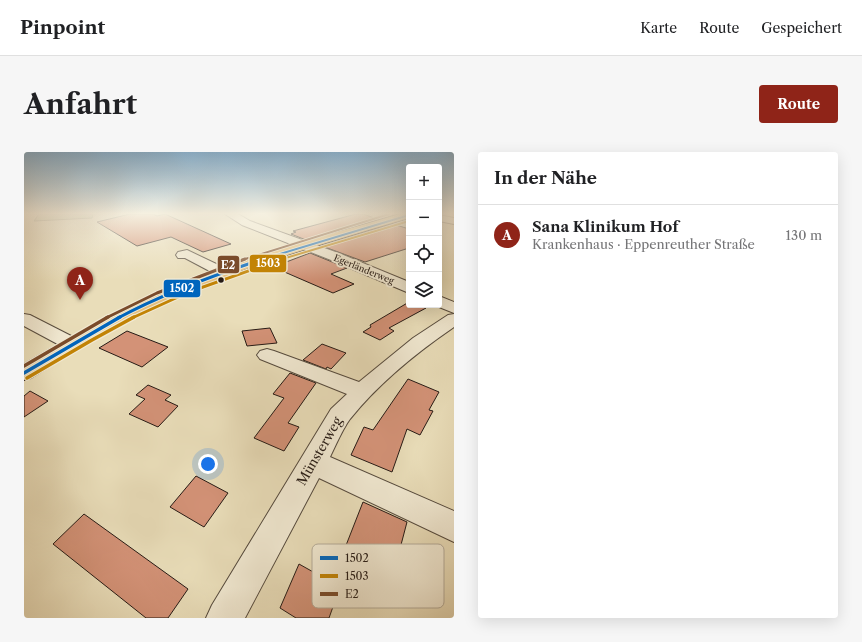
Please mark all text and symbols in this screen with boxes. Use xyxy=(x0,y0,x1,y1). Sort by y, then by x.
text: Pinpoint xyxy=(20,16,105,39)
text: Karte xyxy=(640,19,677,37)
text: Route xyxy=(699,19,739,37)
text: Gespeichert xyxy=(761,19,842,37)
button: Route xyxy=(759,85,838,123)
text: Anfahrt xyxy=(24,87,137,121)
map controls xyxy=(406,164,442,308)
button: + xyxy=(406,164,442,200)
text: In der Nähe xyxy=(494,168,597,188)
button: − xyxy=(406,200,442,236)
text: Sana Klinikum Hof xyxy=(532,217,679,236)
text: A xyxy=(502,227,512,243)
text: 130 m xyxy=(786,227,822,243)
button: locate xyxy=(406,236,442,272)
text: Krankenhaus · Eppenreuther Straße xyxy=(532,236,755,252)
street label: Egerländerweg xyxy=(332,252,396,286)
line badge: 1503 xyxy=(249,254,287,273)
line badge: E2 xyxy=(217,255,240,274)
text: 1503 xyxy=(256,256,280,270)
text: E2 xyxy=(221,258,236,272)
pin: A xyxy=(67,267,93,300)
button: layers xyxy=(406,272,442,308)
unlabelled marker xyxy=(216,275,226,285)
line badge: 1502 xyxy=(163,279,201,298)
text: 1502 xyxy=(170,281,195,295)
street label: Münsterweg xyxy=(293,414,345,488)
your location xyxy=(198,454,218,474)
legend xyxy=(312,544,444,608)
text: 1502 xyxy=(345,551,369,565)
text: 1503 xyxy=(345,569,369,583)
text: E2 xyxy=(345,587,359,601)

